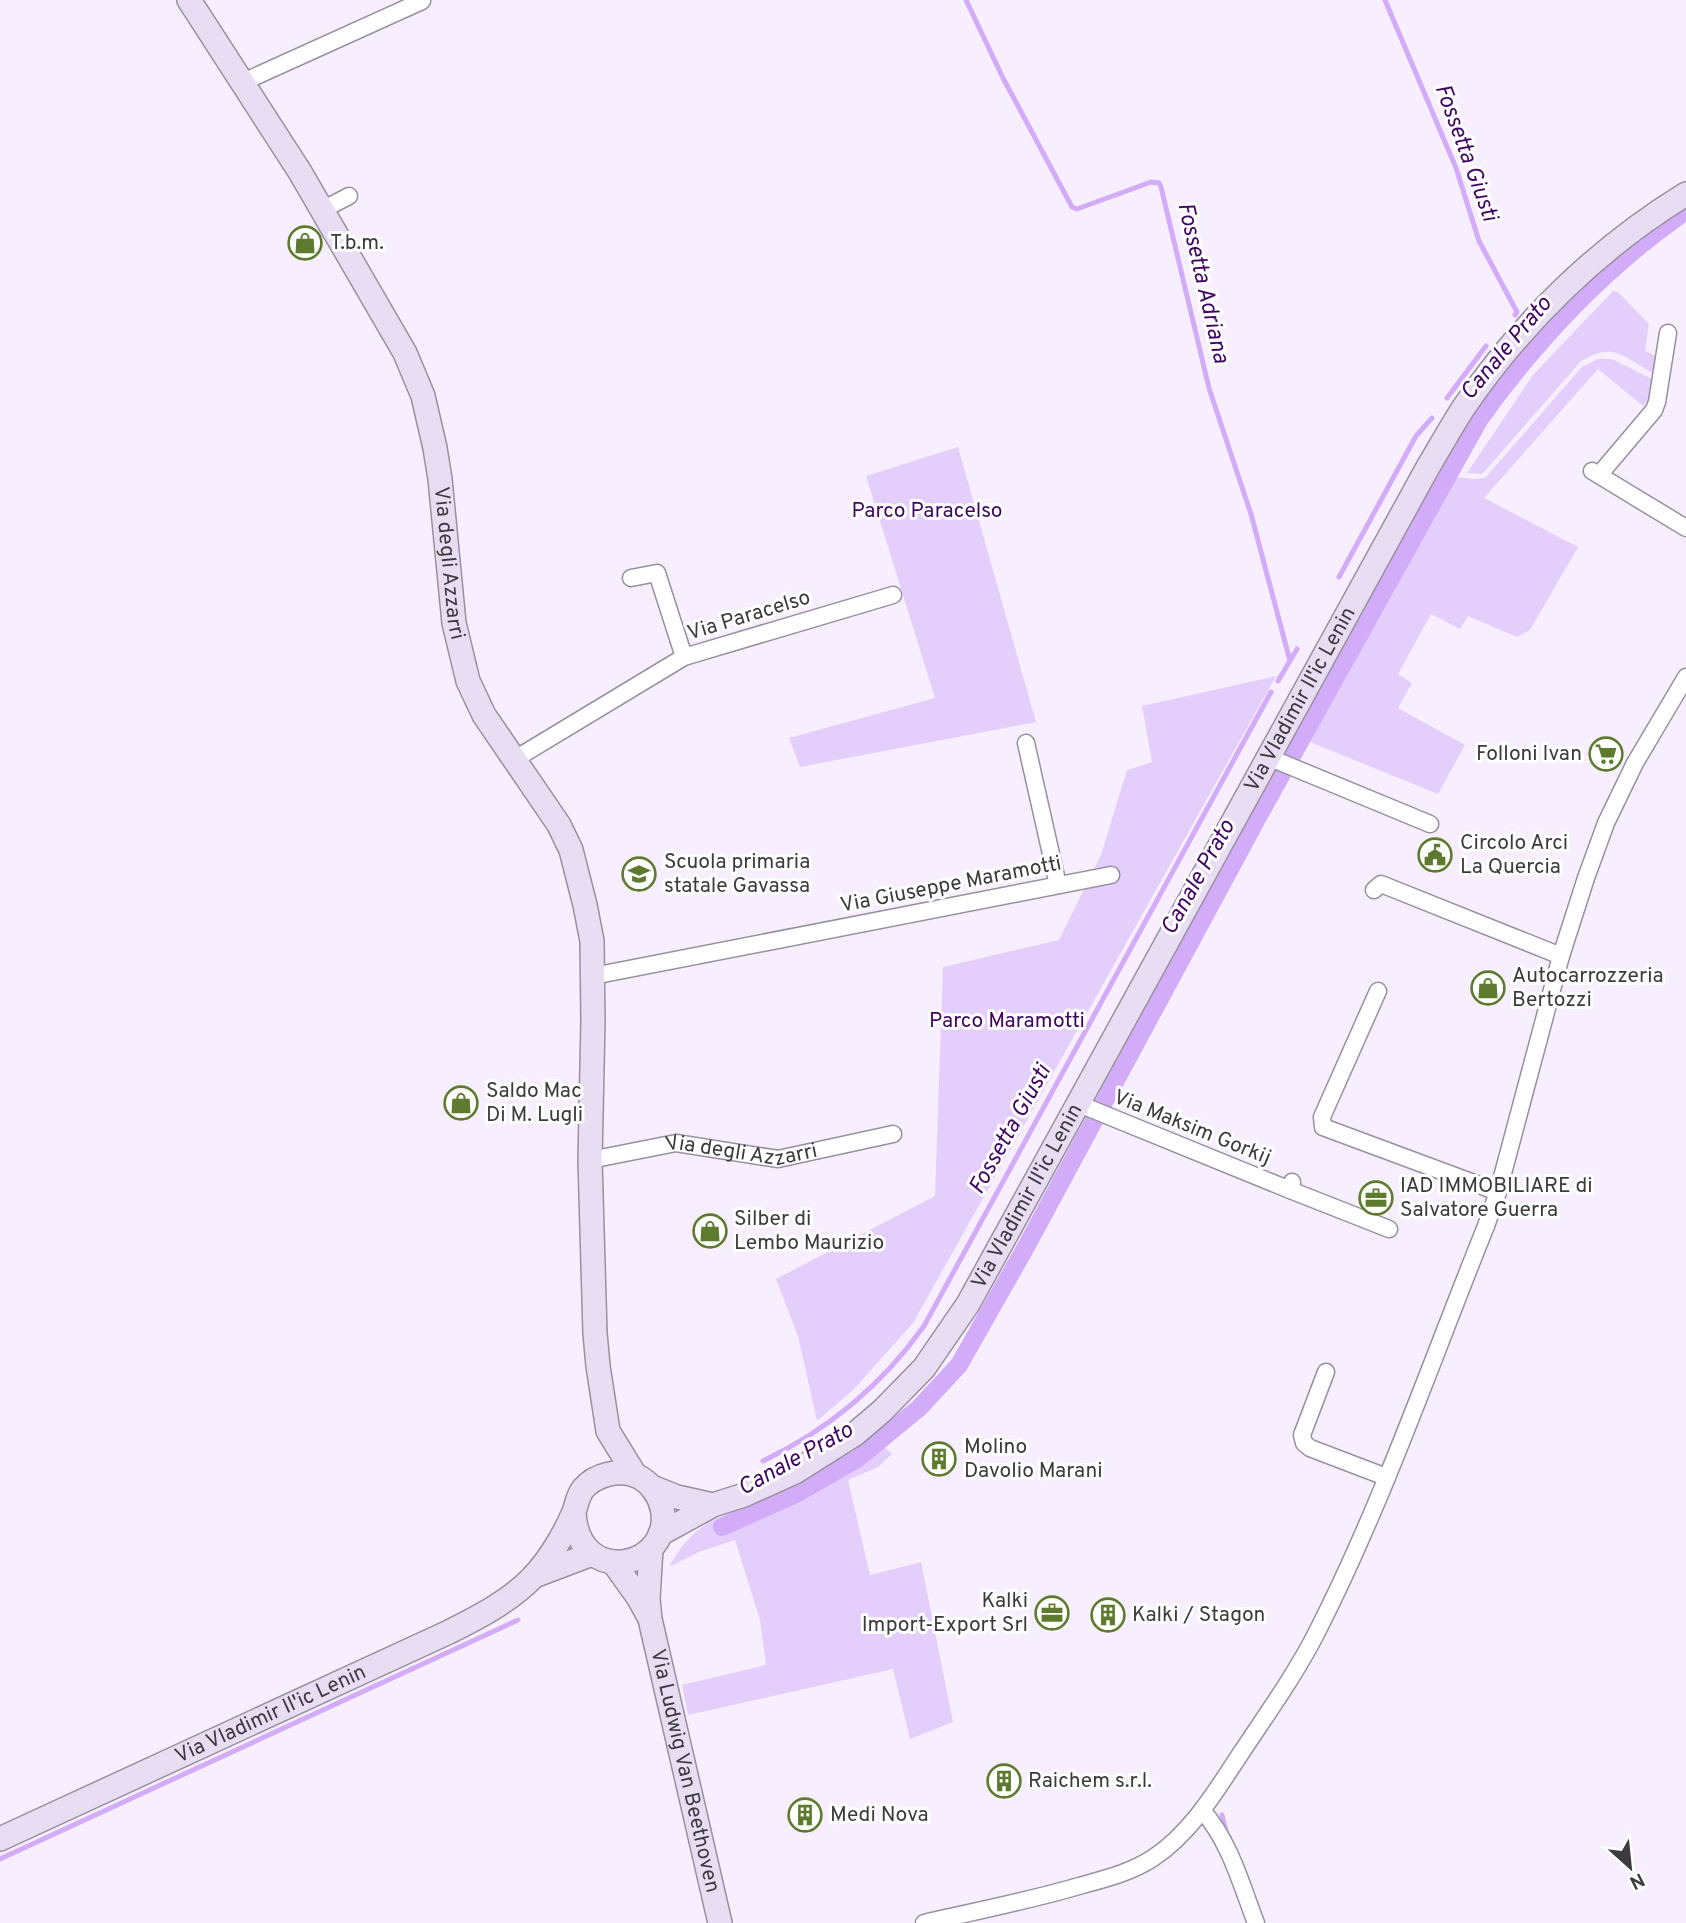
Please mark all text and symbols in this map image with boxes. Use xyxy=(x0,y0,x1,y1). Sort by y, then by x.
water label: Fossetta Giusti xyxy=(1427,80,1504,227)
water label: Fossetta Adriana xyxy=(1169,200,1235,366)
shop icon: T.b.m. xyxy=(286,224,324,262)
place label: T.b.m. xyxy=(330,230,384,257)
water label: Canale Prato xyxy=(1455,290,1559,407)
street label: Via degli Azzarri xyxy=(427,485,471,642)
park label: Parco Paracelso xyxy=(851,498,1003,525)
street label: Via Paracelso xyxy=(684,585,814,647)
street label: Via Vladimir Il'ic Lenin xyxy=(1239,602,1362,797)
supermarket icon: Folloni Ivan xyxy=(1587,735,1625,773)
place label: Folloni Ivan xyxy=(1476,741,1582,768)
water label: Canale Prato xyxy=(1155,815,1243,941)
place label: Circolo Arci La Quercia xyxy=(1460,830,1568,881)
public building icon: Circolo Arci La Quercia xyxy=(1416,836,1454,874)
place label: Scuola primaria statale Gavassa xyxy=(664,849,810,900)
street label: Via Giuseppe Maramotti xyxy=(838,850,1064,920)
school or university icon: Scuola primaria statale Gavassa xyxy=(620,855,658,893)
place label: Autocarrozzeria Bertozzi xyxy=(1512,963,1664,1014)
shop icon: Autocarrozzeria Bertozzi xyxy=(1469,969,1507,1007)
park label: Parco Maramotti xyxy=(929,1008,1085,1035)
water label: Fossetta Giusti xyxy=(963,1059,1059,1200)
place label: Saldo Mac Di M. Lugli xyxy=(486,1078,583,1129)
shop icon: Saldo Mac Di M. Lugli xyxy=(442,1084,480,1122)
street label: Via Maksim Gorkij xyxy=(1109,1084,1275,1172)
street label: Via Vladimir Il'ic Lenin xyxy=(965,1099,1089,1294)
street label: Via degli Azzarri xyxy=(663,1129,820,1173)
place label: IAD IMMOBILIARE di Salvatore Guerra xyxy=(1400,1173,1593,1224)
office icon: IAD IMMOBILIARE di Salvatore Guerra xyxy=(1357,1179,1395,1217)
place label: Silber di Lembo Maurizio xyxy=(734,1206,884,1257)
shop icon: Silber di Lembo Maurizio xyxy=(691,1212,729,1250)
water label: Canale Prato xyxy=(733,1416,859,1504)
place label: Molino Davolio Marani xyxy=(964,1434,1103,1485)
building icon: Molino Davolio Marani xyxy=(920,1440,958,1478)
place label: Kalki Import-Export Srl xyxy=(862,1588,1028,1639)
office icon: Kalki Import-Export Srl xyxy=(1033,1594,1071,1632)
building icon: Kalki / Stagon xyxy=(1089,1596,1127,1634)
place label: Kalki / Stagon xyxy=(1132,1602,1265,1629)
street label: Via Ludwig Van Beethoven xyxy=(644,1646,726,1895)
street label: Via Vladimir Il'ic Lenin xyxy=(171,1659,370,1770)
building icon: Raichem s.r.l. xyxy=(985,1762,1023,1800)
place label: Raichem s.r.l. xyxy=(1028,1768,1152,1795)
building icon: Medi Nova xyxy=(786,1796,824,1834)
place label: Medi Nova xyxy=(830,1802,929,1829)
north arrow xyxy=(1595,1832,1665,1902)
text: N xyxy=(1625,1867,1648,1894)

